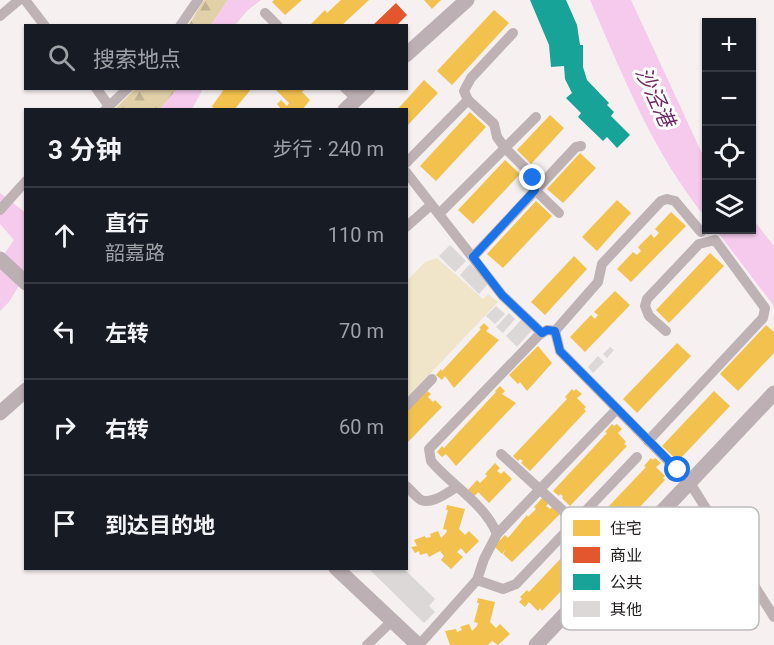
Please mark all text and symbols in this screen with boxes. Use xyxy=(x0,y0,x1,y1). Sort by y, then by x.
map controls xyxy=(702,18,756,234)
button: + xyxy=(702,18,756,72)
search box xyxy=(24,24,408,90)
icon: search xyxy=(45,41,78,74)
text: 搜索地点 xyxy=(93,47,181,72)
water label: 沙泾港 xyxy=(631,63,680,133)
button: − xyxy=(702,72,756,126)
button: locate xyxy=(702,126,756,180)
text: 3 分钟 xyxy=(48,135,121,165)
text: 步行 · 240 m xyxy=(273,137,384,161)
route end xyxy=(519,164,545,190)
button: layers xyxy=(702,180,756,234)
text: 直行 xyxy=(105,211,149,236)
icon: ahead xyxy=(48,219,81,252)
text: 110 m xyxy=(328,223,384,247)
text: 韶嘉路 xyxy=(105,241,165,265)
icon: left xyxy=(48,315,81,348)
text: 70 m xyxy=(339,319,384,343)
text: 左转 xyxy=(105,321,149,346)
icon: right xyxy=(48,411,81,444)
text: 60 m xyxy=(339,415,384,439)
text: 右转 xyxy=(105,417,149,442)
route start xyxy=(664,456,690,482)
icon: arrive xyxy=(48,507,81,540)
legend xyxy=(561,507,759,630)
text: 到达目的地 xyxy=(105,513,215,538)
text: 住宅 xyxy=(610,519,642,538)
text: 商业 xyxy=(610,546,642,565)
text: 公共 xyxy=(610,573,642,592)
text: 其他 xyxy=(610,600,642,619)

